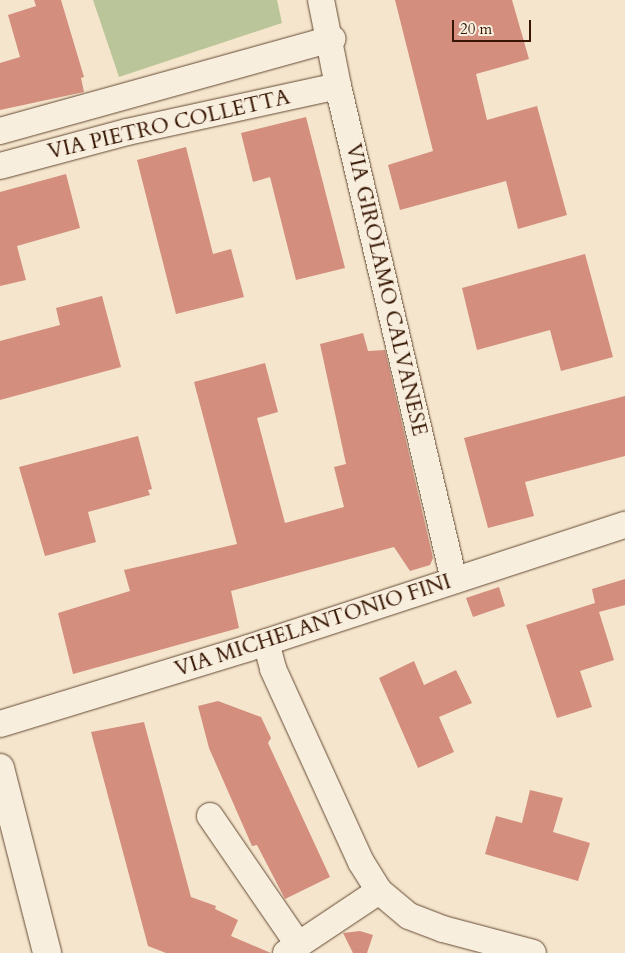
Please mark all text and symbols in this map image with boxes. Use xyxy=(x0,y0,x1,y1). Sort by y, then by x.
scale bar xyxy=(455,10,534,42)
text: 20 m xyxy=(460,19,492,39)
street label: VIA PIETRO COLLETTA xyxy=(45,85,293,165)
street label: VIA GIROLAMO CALVANESE xyxy=(340,141,432,439)
street label: VIA MICHELANTONIO FINI xyxy=(172,569,454,683)

